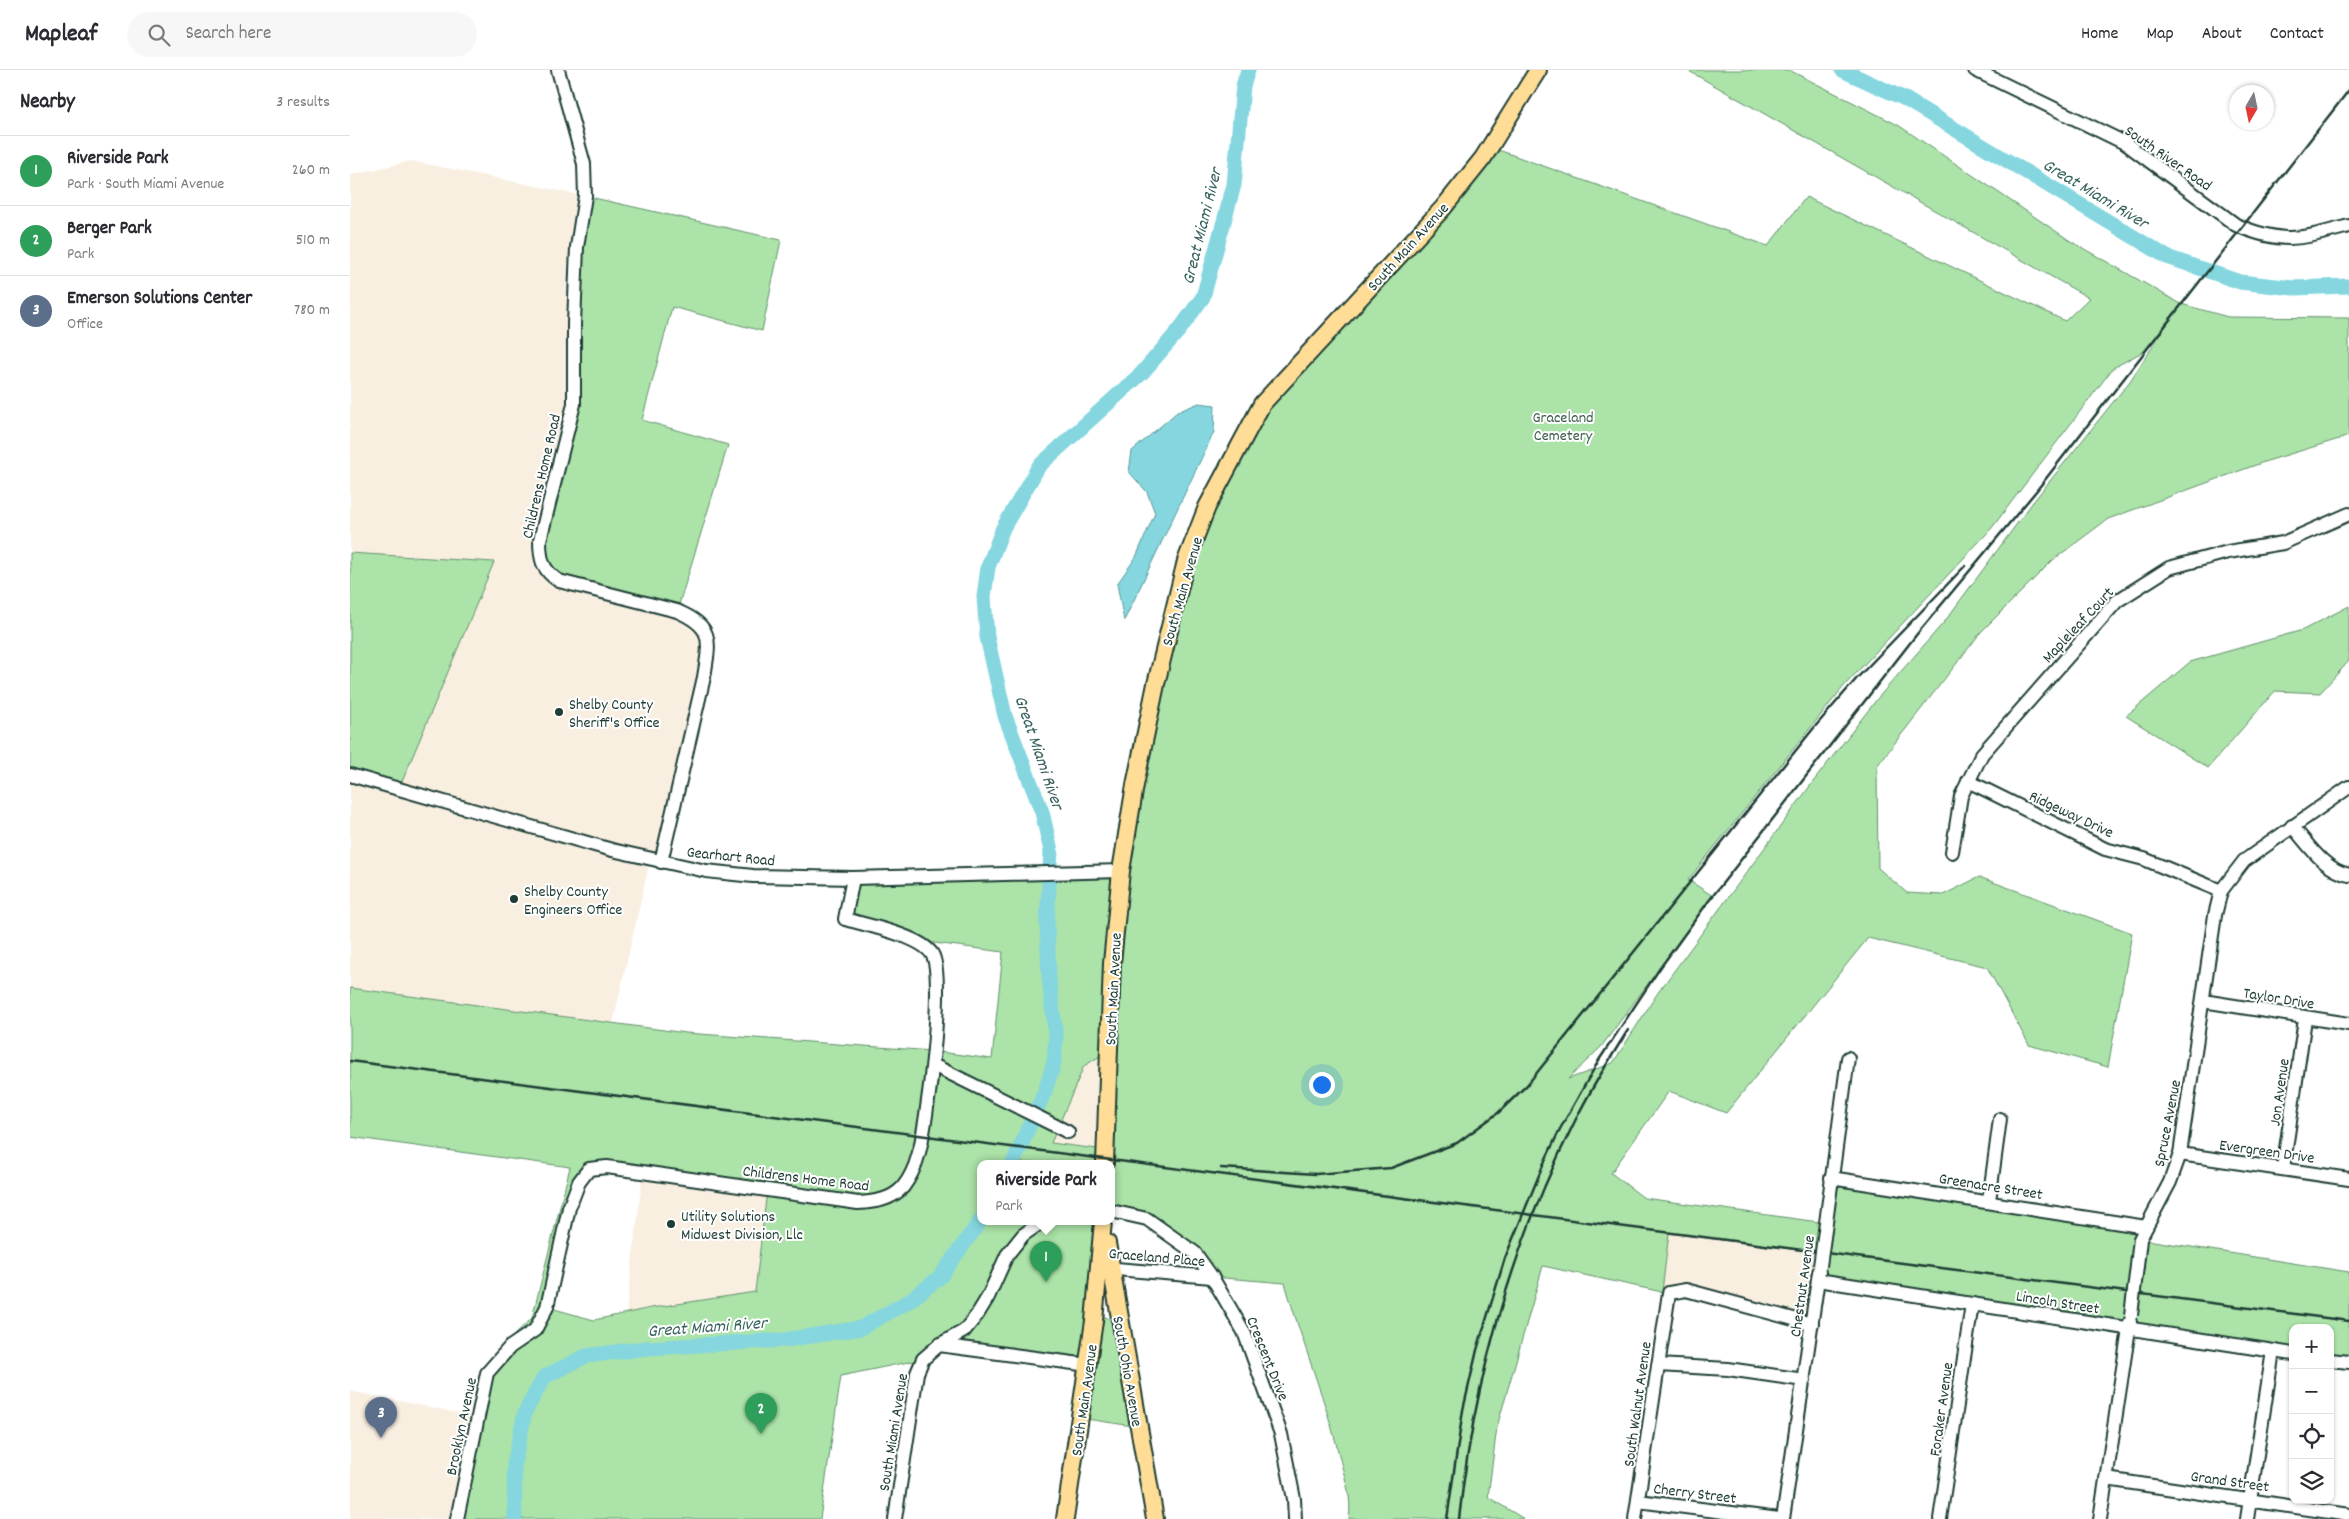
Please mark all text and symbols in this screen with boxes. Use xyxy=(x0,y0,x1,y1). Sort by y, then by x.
search box xyxy=(127,12,477,57)
text: Mapleaf xyxy=(25,18,97,52)
icon: search xyxy=(145,21,173,49)
text: Search here xyxy=(185,21,271,48)
text: Home xyxy=(2081,22,2118,47)
text: Map xyxy=(2146,22,2174,47)
text: About xyxy=(2202,22,2242,47)
text: Contact xyxy=(2270,22,2324,47)
north arrow xyxy=(2229,85,2274,130)
text: Nearby xyxy=(20,88,75,118)
text: 3 results xyxy=(276,91,330,114)
street label: South River Road xyxy=(2119,120,2216,198)
text: Riverside Park xyxy=(67,146,169,173)
water label: Great Miami River xyxy=(2037,154,2154,238)
text: 1 xyxy=(34,159,38,182)
text: 260 m xyxy=(292,159,330,182)
water label: Great Miami River xyxy=(1177,164,1231,287)
text: Park · South Miami Avenue xyxy=(67,173,224,196)
street label: South Main Avenue xyxy=(1363,198,1455,297)
text: Berger Park xyxy=(67,216,152,243)
text: 2 xyxy=(33,229,40,252)
text: 510 m xyxy=(296,229,330,252)
text: Park xyxy=(67,243,94,266)
text: Emerson Solutions Center xyxy=(67,286,252,313)
text: 3 xyxy=(32,299,40,322)
text: 780 m xyxy=(294,299,330,322)
text: Office xyxy=(67,313,103,336)
park label: Graceland Cemetery xyxy=(1532,407,1594,448)
street label: Childrens Home Road xyxy=(517,412,568,541)
street label: South Main Avenue xyxy=(1157,534,1210,649)
street label: Mapleleaf Court xyxy=(2038,583,2120,669)
water label: Great Miami River xyxy=(1006,692,1070,815)
place label: Shelby County Sheriff's Office xyxy=(569,694,660,735)
marker: Shelby County Sheriff's Office xyxy=(553,706,565,718)
street label: Ridgeway Drive xyxy=(2025,786,2117,845)
street label: Gearhart Road xyxy=(685,841,776,874)
place label: Shelby County Engineers Office xyxy=(524,881,622,922)
marker: Shelby County Engineers Office xyxy=(508,893,520,905)
street label: South Main Avenue xyxy=(1100,932,1129,1046)
street label: Taylor Drive xyxy=(2241,982,2316,1016)
street label: Jon Avenue xyxy=(2264,1057,2297,1128)
your location xyxy=(1309,1072,1335,1098)
street label: Spruce Avenue xyxy=(2149,1078,2188,1169)
street label: Evergreen Drive xyxy=(2218,1134,2316,1171)
street label: Childrens Home Road xyxy=(741,1160,870,1199)
popup xyxy=(977,1160,1115,1225)
text: Riverside Park xyxy=(995,1168,1097,1195)
street label: Greenacre Street xyxy=(1937,1168,2044,1207)
text: Park xyxy=(995,1195,1022,1218)
place label: Utility Solutions Midwest Division, Llc xyxy=(681,1206,803,1247)
marker: Utility Solutions Midwest Division, Llc xyxy=(665,1218,677,1230)
street label: Chestnut Avenue xyxy=(1785,1234,1822,1339)
pin: 1 xyxy=(1030,1241,1062,1282)
street label: Graceland Place xyxy=(1108,1243,1206,1274)
street label: Lincoln Street xyxy=(2014,1286,2101,1321)
water label: Great Miami River xyxy=(647,1312,770,1345)
street label: Crescent Drive xyxy=(1239,1313,1294,1404)
street label: South Ohio Avenue xyxy=(1105,1314,1148,1429)
map controls xyxy=(2289,1324,2334,1504)
button: + xyxy=(2289,1324,2334,1369)
street label: South Walnut Avenue xyxy=(1618,1340,1659,1468)
street label: South Main Avenue xyxy=(1066,1343,1105,1458)
street label: Foraker Avenue xyxy=(1924,1361,1960,1458)
button: − xyxy=(2289,1369,2334,1414)
street label: South Miami Avenue xyxy=(874,1372,915,1493)
street label: Brooklyn Avenue xyxy=(441,1375,484,1478)
pin: 2 xyxy=(745,1393,777,1434)
pin: 3 xyxy=(365,1397,397,1438)
button: locate xyxy=(2289,1414,2334,1459)
button: layers xyxy=(2289,1459,2334,1504)
street label: Grand Street xyxy=(2189,1466,2270,1499)
street label: Cherry Street xyxy=(1652,1478,1737,1511)

